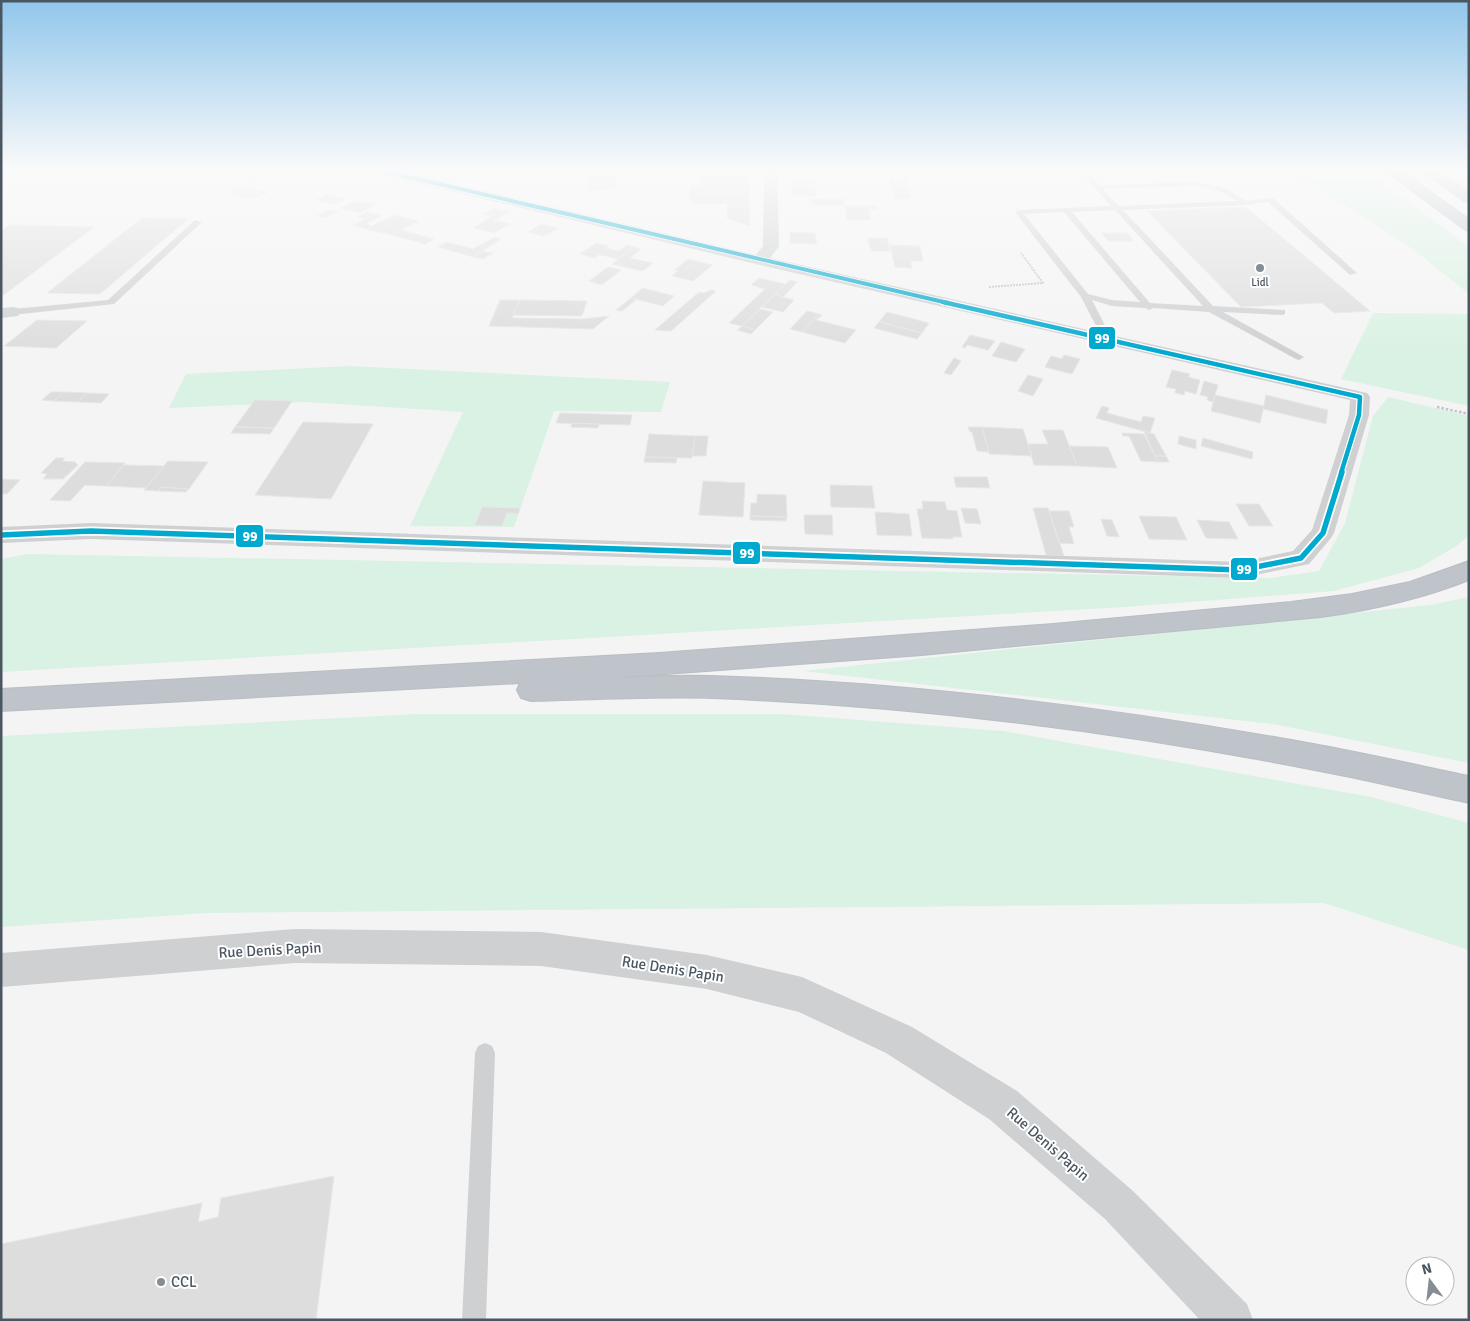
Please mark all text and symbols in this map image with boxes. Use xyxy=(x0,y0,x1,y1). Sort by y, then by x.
marker: Lidl xyxy=(1254,262,1266,274)
place label: Lidl xyxy=(1251,276,1269,289)
line badge: 99 xyxy=(1088,326,1116,350)
text: 99 xyxy=(1094,330,1110,347)
line badge: 99 xyxy=(235,524,264,548)
text: 99 xyxy=(242,528,258,545)
line badge: 99 xyxy=(732,541,761,565)
text: 99 xyxy=(739,545,755,562)
line badge: 99 xyxy=(1230,557,1258,581)
text: 99 xyxy=(1236,561,1252,578)
street label: Rue Denis Papin xyxy=(218,938,322,962)
street label: Rue Denis Papin xyxy=(621,952,725,986)
street label: Rue Denis Papin xyxy=(1003,1103,1093,1185)
north arrow xyxy=(1405,1256,1455,1306)
text: N xyxy=(1420,1259,1434,1278)
place label: CCL xyxy=(171,1273,197,1291)
marker: CCL xyxy=(155,1276,167,1288)

